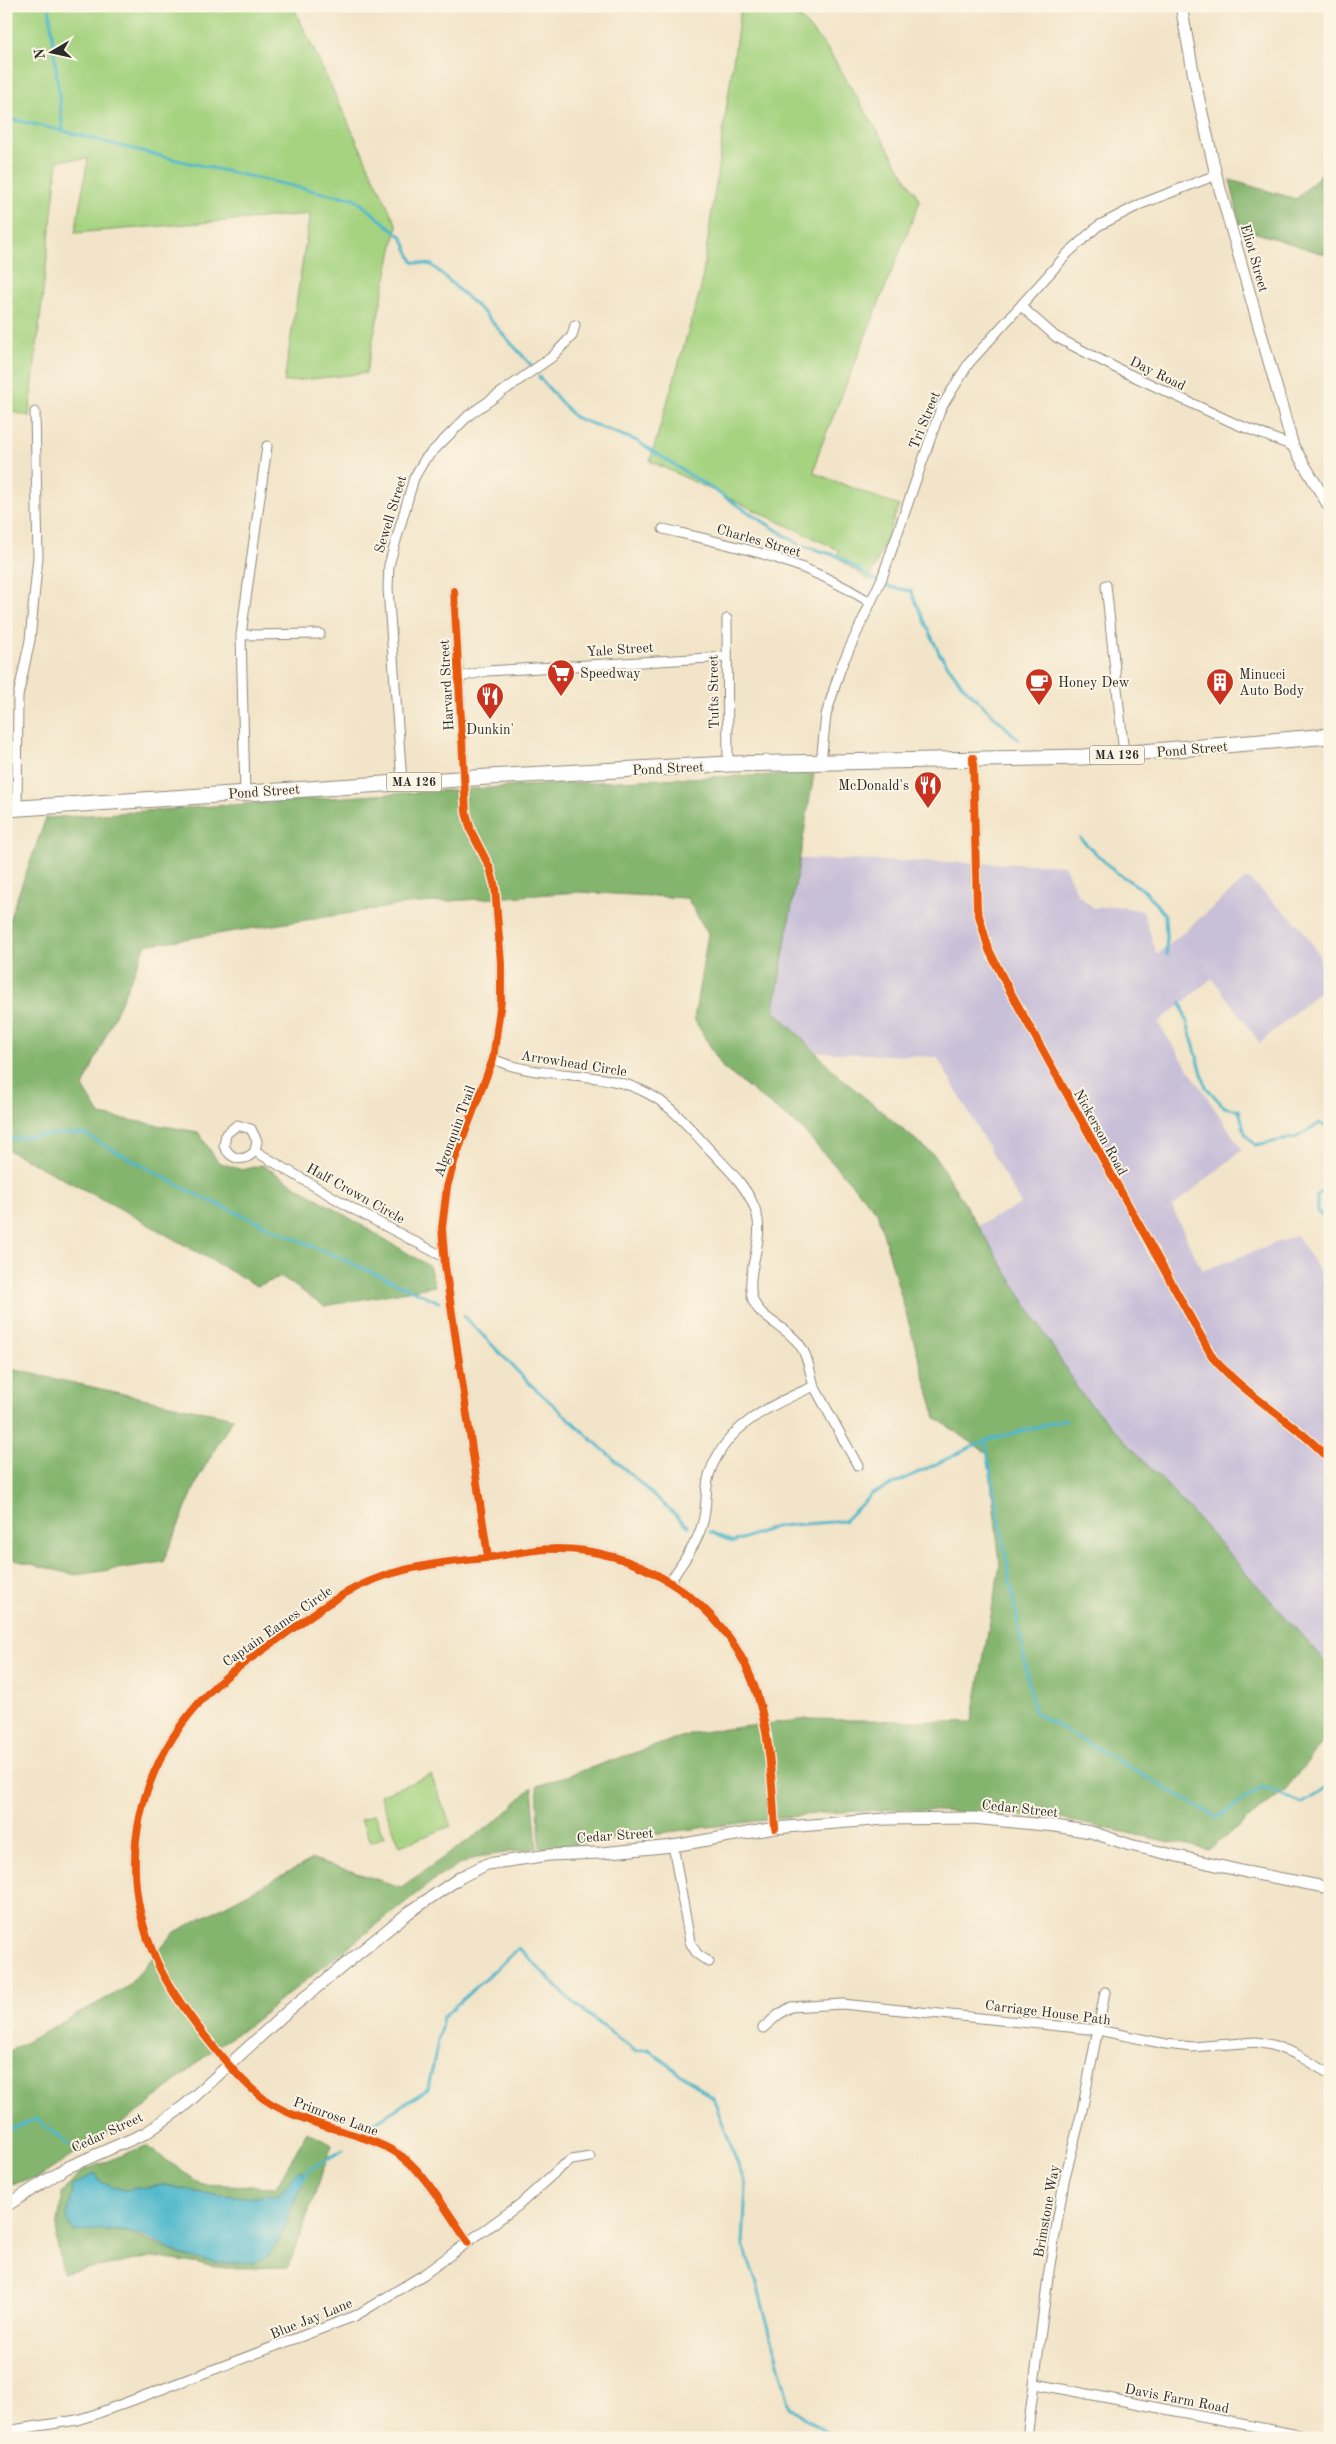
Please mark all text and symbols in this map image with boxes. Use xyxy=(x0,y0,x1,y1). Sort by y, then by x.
north arrow xyxy=(28,28,78,78)
text: N xyxy=(32,47,48,60)
street label: Eliot Street xyxy=(1238,223,1270,294)
street label: Day Road xyxy=(1127,354,1188,393)
street label: Tri Street xyxy=(907,390,943,451)
street label: Sewell Street xyxy=(373,474,409,555)
street label: Charles Street xyxy=(715,522,803,560)
street label: Harvard Street xyxy=(438,639,456,731)
street label: Yale Street xyxy=(586,641,654,659)
street label: Tufts Street xyxy=(706,655,722,729)
supermarket icon: Speedway xyxy=(546,658,576,697)
place label: Speedway xyxy=(580,667,641,681)
cafe icon: Honey Dew xyxy=(1024,667,1054,706)
building icon: Minucci Auto Body xyxy=(1205,667,1235,706)
place label: Minucci Auto Body xyxy=(1239,668,1305,698)
place label: Honey Dew xyxy=(1058,676,1130,690)
restaurant icon: Dunkin' xyxy=(475,681,505,720)
place label: Dunkin' xyxy=(466,723,514,737)
street label: Pond Street xyxy=(1156,740,1228,760)
road number: MA 126 xyxy=(1090,746,1144,764)
street label: Pond Street xyxy=(632,760,704,778)
restaurant icon: McDonald's xyxy=(913,770,943,809)
road number: MA 126 xyxy=(386,772,442,792)
place label: McDonald's xyxy=(838,779,909,793)
street label: Pond Street xyxy=(228,783,300,801)
street label: Arrowhead Circle xyxy=(520,1049,628,1079)
street label: Algonquin Trail xyxy=(432,1083,478,1179)
street label: Nickerson Road xyxy=(1071,1087,1129,1178)
street label: Half Crown Circle xyxy=(304,1161,407,1227)
street label: Captain Eames Circle xyxy=(220,1584,335,1670)
street label: Cedar Street xyxy=(981,1798,1059,1820)
street label: Cedar Street xyxy=(576,1826,654,1846)
street label: Carriage House Path xyxy=(984,1998,1112,2028)
street label: Primrose Lane xyxy=(291,2095,380,2139)
street label: Cedar Street xyxy=(70,2110,145,2155)
street label: Brimstone Way xyxy=(1032,2163,1062,2259)
street label: Blue Jay Lane xyxy=(268,2296,354,2342)
street label: Davis Farm Road xyxy=(1123,2382,1230,2416)

